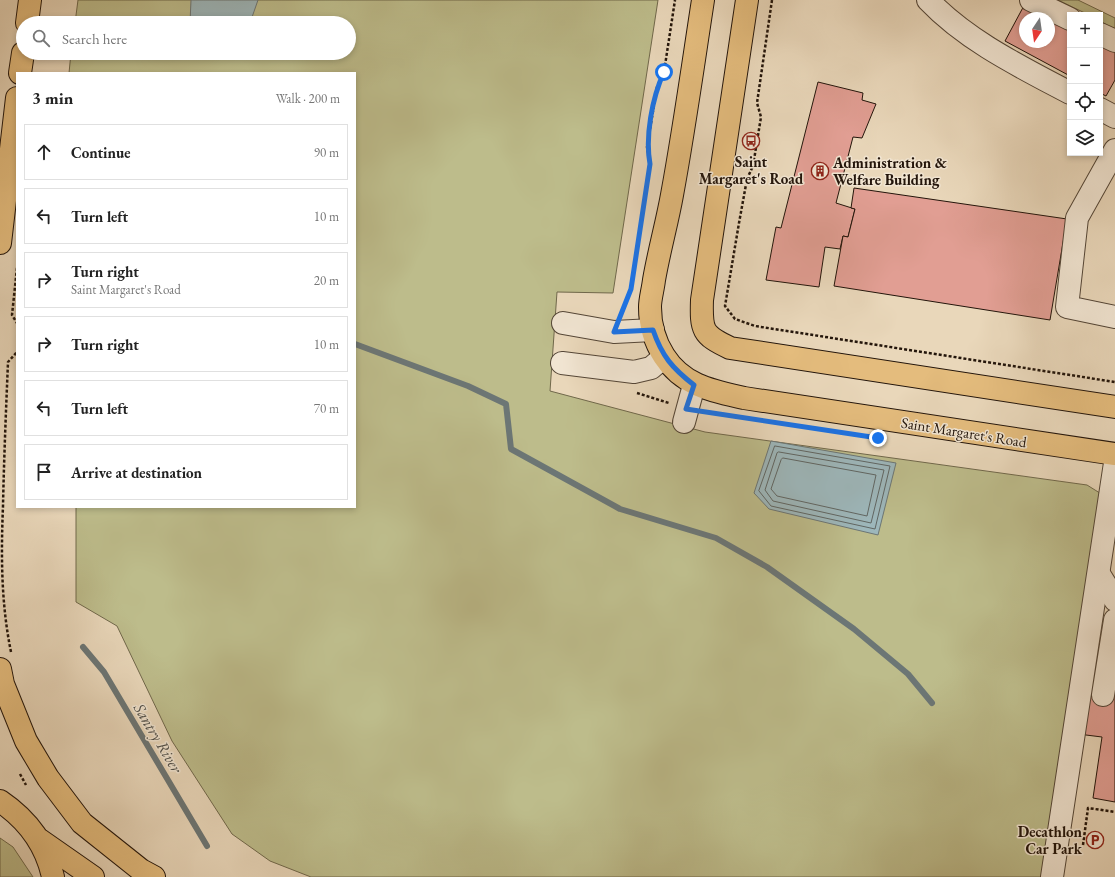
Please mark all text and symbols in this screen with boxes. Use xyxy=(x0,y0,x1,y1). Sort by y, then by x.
north arrow xyxy=(1019,12,1055,48)
map controls xyxy=(1067,12,1103,156)
button: + xyxy=(1067,12,1103,48)
search box xyxy=(16,16,356,60)
icon: search xyxy=(30,27,52,49)
text: Search here xyxy=(62,29,127,48)
button: − xyxy=(1067,48,1103,84)
route start xyxy=(655,63,673,81)
button: locate xyxy=(1067,84,1103,120)
text: 3 min xyxy=(32,87,73,109)
text: Walk · 200 m xyxy=(276,90,340,107)
button: layers xyxy=(1067,120,1103,156)
bus stop icon: Saint Margaret's Road xyxy=(741,131,761,151)
icon: ahead xyxy=(33,141,55,163)
text: Continue xyxy=(71,143,131,162)
text: 90 m xyxy=(314,144,339,161)
place label: Saint Margaret's Road xyxy=(699,152,804,188)
place label: Administration & Welfare Building xyxy=(832,153,947,189)
building icon: Administration & Welfare Building xyxy=(810,161,830,181)
icon: left xyxy=(33,205,55,227)
text: Turn left xyxy=(71,207,128,226)
text: 10 m xyxy=(314,208,339,225)
text: Turn right xyxy=(71,262,139,281)
icon: right xyxy=(33,269,55,291)
text: 20 m xyxy=(314,272,339,289)
text: Saint Margaret's Road xyxy=(71,281,181,298)
icon: right xyxy=(33,333,55,355)
text: Turn right xyxy=(71,335,139,354)
text: 10 m xyxy=(314,336,339,353)
icon: left xyxy=(33,397,55,419)
text: Turn left xyxy=(71,399,128,418)
text: 70 m xyxy=(314,400,339,417)
street label: Saint Margaret's Road xyxy=(900,413,1029,451)
route end xyxy=(869,429,887,447)
icon: arrive xyxy=(33,461,55,483)
text: Arrive at destination xyxy=(71,463,202,482)
water label: Santry River xyxy=(128,698,187,777)
place label: Decathlon Car Park xyxy=(1018,822,1083,858)
parking icon: Decathlon Car Park xyxy=(1085,830,1105,850)

